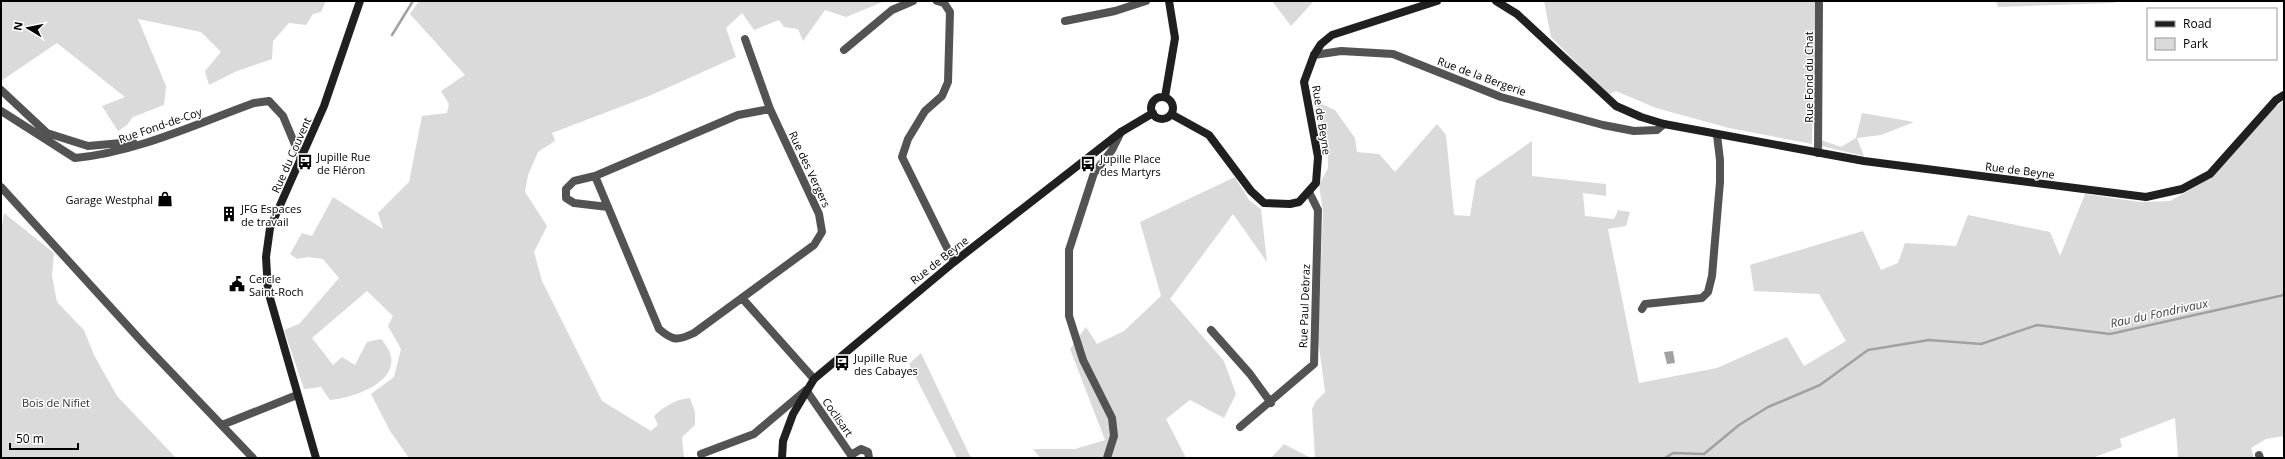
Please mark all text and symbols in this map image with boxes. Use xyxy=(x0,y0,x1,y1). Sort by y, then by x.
north arrow xyxy=(8,8,48,48)
legend xyxy=(2147,8,2277,60)
text: Road xyxy=(2183,15,2212,32)
text: N xyxy=(9,20,26,32)
street label: Rue Fond du Chat xyxy=(1801,31,1816,123)
text: Park xyxy=(2183,35,2209,52)
street label: Rue de la Bergerie xyxy=(1436,53,1528,99)
street label: Rue de Beyne xyxy=(1309,84,1335,156)
street label: Rue Fond-de-Coy xyxy=(116,104,204,146)
street label: Rue du Couvent xyxy=(268,115,314,195)
street label: Rue des Vergers xyxy=(786,128,834,210)
place label: Jupille Rue de Fléron xyxy=(316,149,371,177)
place label: Jupille Place des Martyrs xyxy=(1099,151,1161,179)
bus stop icon: Jupille Rue de Fléron xyxy=(296,153,314,171)
bus stop icon: Jupille Place des Martyrs xyxy=(1079,155,1097,173)
street label: Rue de Beyne xyxy=(1984,158,2056,182)
shop icon: Garage Westphal xyxy=(156,190,174,208)
place label: Garage Westphal xyxy=(65,192,153,207)
place label: JFG Espaces de travail xyxy=(240,201,301,229)
building icon: JFG Espaces de travail xyxy=(220,205,238,223)
street label: Rue de Beyne xyxy=(907,233,971,287)
street label: Rue Paul Debraz xyxy=(1295,264,1313,348)
place label: Cercle Saint-Roch xyxy=(249,271,304,299)
public building icon: Cercle Saint-Roch xyxy=(228,275,246,293)
water label: Rau du Fondrivaux xyxy=(2108,294,2211,332)
place label: Jupille Rue des Cabayes xyxy=(853,350,918,378)
bus stop icon: Jupille Rue des Cabayes xyxy=(833,354,851,372)
park label: Bois de Nifiet xyxy=(22,395,90,410)
street label: Coclisart xyxy=(819,395,857,439)
scale bar xyxy=(10,425,78,451)
text: 50 m xyxy=(16,430,44,447)

